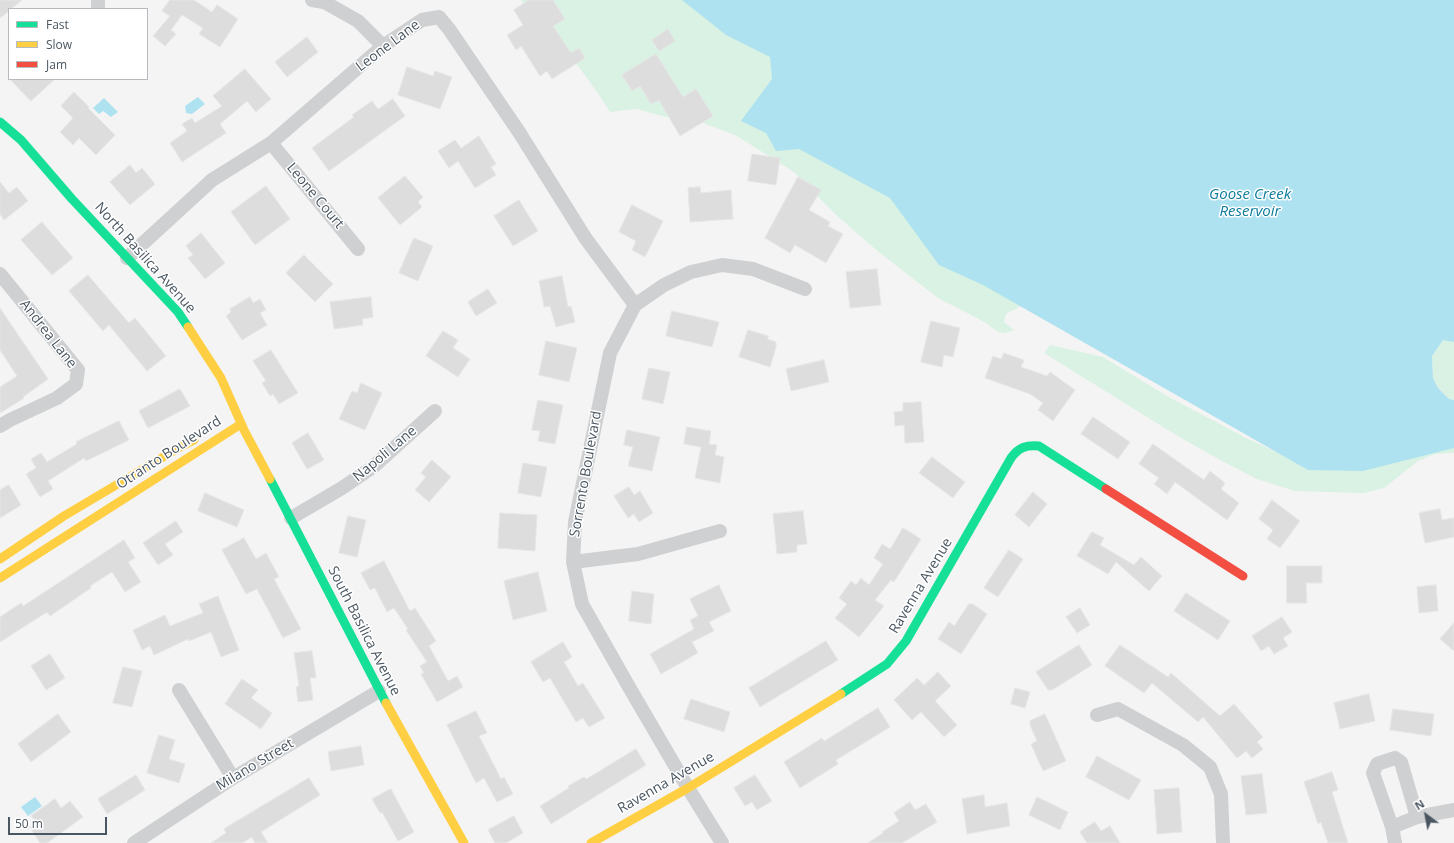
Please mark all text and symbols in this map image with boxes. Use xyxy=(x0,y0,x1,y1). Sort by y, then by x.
legend xyxy=(8,8,148,80)
text: Fast xyxy=(46,16,69,33)
street label: Leone Lane xyxy=(353,17,423,75)
text: Slow xyxy=(46,36,72,53)
text: Jam xyxy=(46,56,67,73)
street label: Leone Court xyxy=(283,160,347,232)
water label: Goose Creek Reservoir xyxy=(1209,186,1291,221)
street label: North Basilica Avenue xyxy=(91,199,199,317)
street label: Andrea Lane xyxy=(16,296,80,372)
street label: Sorrento Boulevard xyxy=(567,410,605,538)
street label: Otranto Boulevard xyxy=(113,413,225,493)
street label: Napoli Lane xyxy=(350,423,420,485)
street label: Ravenna Avenue xyxy=(886,535,956,637)
street label: South Basilica Avenue xyxy=(324,564,404,698)
street label: Milano Street xyxy=(213,735,297,795)
street label: Ravenna Avenue xyxy=(615,749,717,817)
north arrow xyxy=(1406,795,1446,835)
text: N xyxy=(1412,796,1427,813)
scale bar xyxy=(10,809,109,835)
text: 50 m xyxy=(15,815,43,832)

